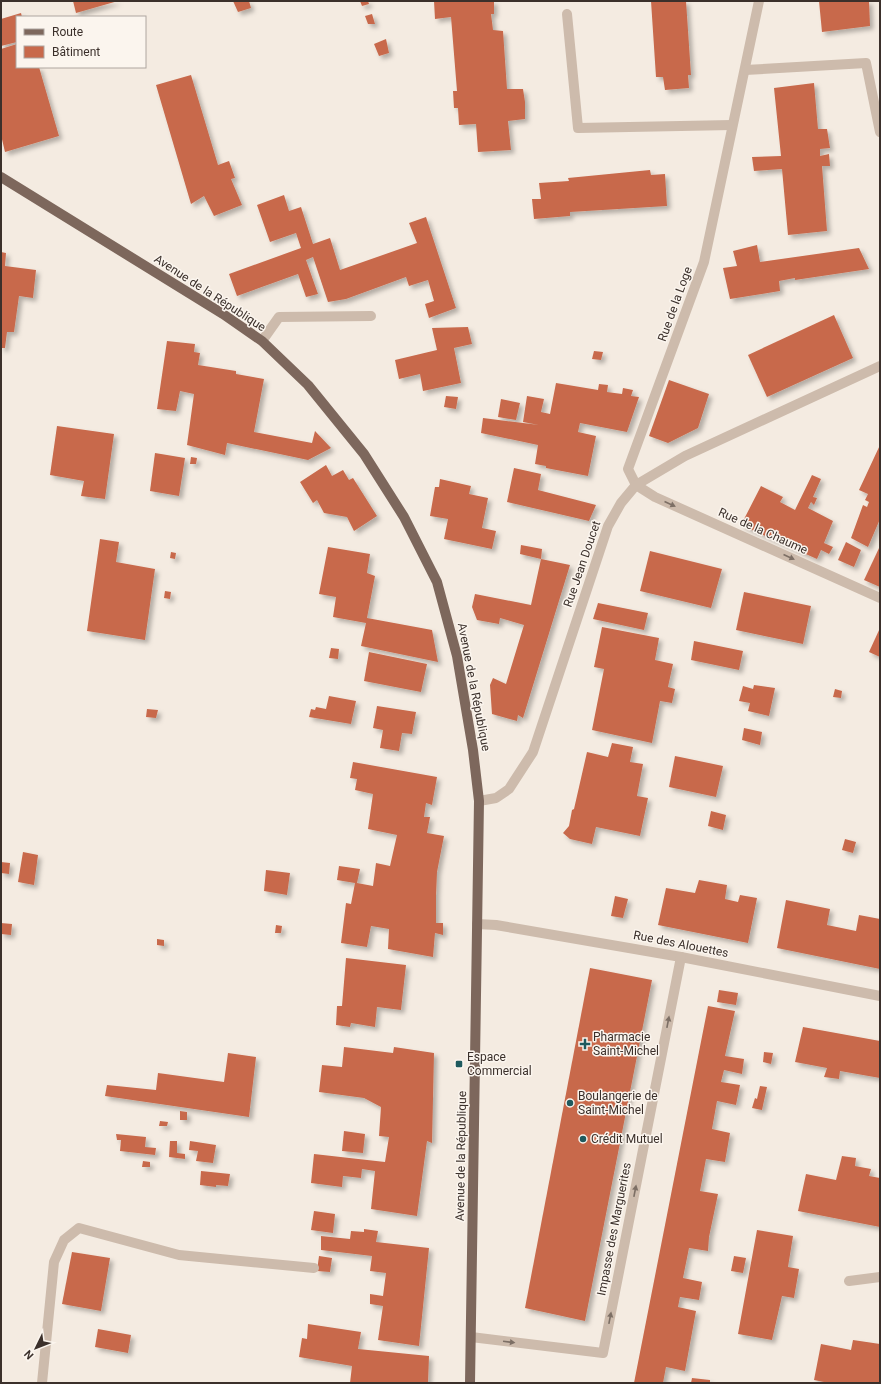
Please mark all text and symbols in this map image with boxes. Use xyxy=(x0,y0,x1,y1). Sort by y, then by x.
legend xyxy=(16,16,146,68)
text: Route xyxy=(52,25,83,39)
text: Bâtiment xyxy=(52,45,100,59)
street label: Avenue de la République xyxy=(152,252,268,334)
street label: Rue de la Loge xyxy=(655,265,695,343)
one-way arrow xyxy=(664,500,676,507)
street label: Rue de la Chaume xyxy=(716,505,810,557)
street label: Rue Jean Doucet xyxy=(561,519,603,609)
one-way arrow xyxy=(783,554,794,560)
street label: Avenue de la République xyxy=(455,622,493,752)
street label: Rue des Alouettes xyxy=(632,928,730,960)
one-way arrow xyxy=(666,1016,672,1028)
place label: Pharmacie Saint-Michel xyxy=(593,1030,659,1058)
marker: Pharmacie Saint-Michel xyxy=(580,1039,590,1049)
place label: Espace Commercial xyxy=(467,1050,532,1078)
marker: Espace Commercial xyxy=(454,1059,464,1069)
place label: Boulangerie de Saint-Michel xyxy=(578,1089,658,1117)
street label: Avenue de la République xyxy=(453,1091,469,1221)
marker: Boulangerie de Saint-Michel xyxy=(565,1098,575,1108)
place label: Crédit Mutuel xyxy=(591,1132,663,1146)
marker: Crédit Mutuel xyxy=(578,1134,588,1144)
street label: Impasse des Marguerites xyxy=(594,1161,634,1297)
one-way arrow xyxy=(632,1184,638,1197)
one-way arrow xyxy=(607,1312,613,1324)
north arrow xyxy=(16,1328,56,1368)
one-way arrow xyxy=(503,1339,515,1345)
text: N xyxy=(21,1347,36,1362)

